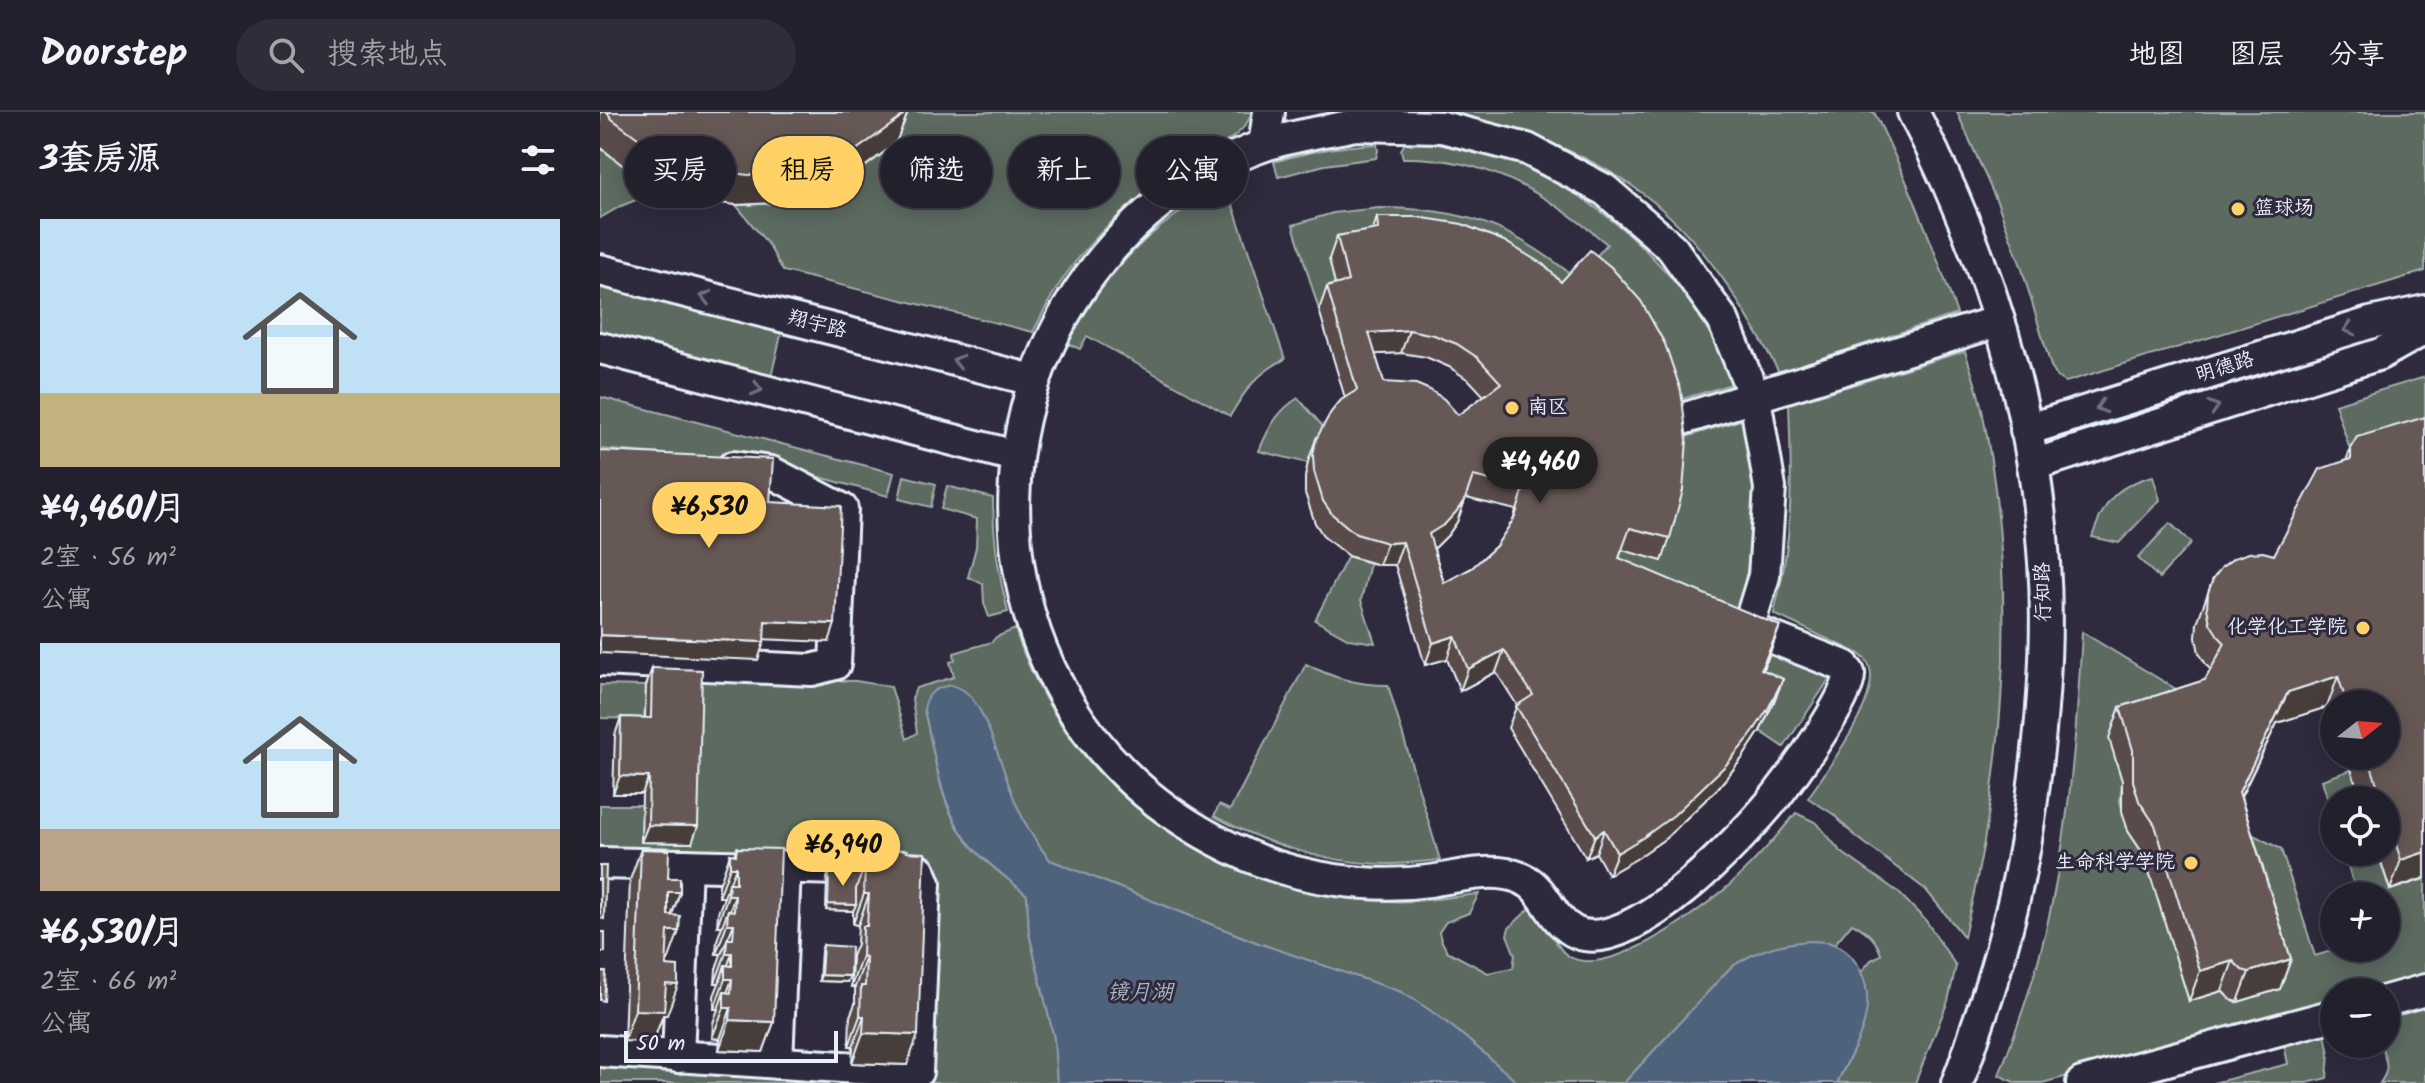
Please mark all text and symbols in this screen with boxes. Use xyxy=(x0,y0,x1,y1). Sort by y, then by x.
search box xyxy=(236,19,796,91)
text: Doorstep xyxy=(40,25,188,85)
text: 搜索地点 xyxy=(328,31,448,79)
icon: search xyxy=(264,33,308,77)
text: 地图 xyxy=(2129,33,2185,78)
text: 图层 xyxy=(2229,33,2285,78)
text: 分享 xyxy=(2329,33,2385,78)
text: 3套房源 xyxy=(40,133,161,187)
chip: 买房 xyxy=(624,136,736,208)
chip: 租房 xyxy=(752,136,864,208)
chip: 筛选 xyxy=(880,136,992,208)
chip: 新上 xyxy=(1008,136,1120,208)
chip: 公寓 xyxy=(1136,136,1248,208)
icon: filters xyxy=(516,138,560,182)
place label: 篮球场 xyxy=(2254,193,2314,225)
marker: 篮球场 xyxy=(2229,200,2247,218)
icon: home xyxy=(228,271,372,415)
one-way arrow xyxy=(699,289,713,306)
street label: 翔宇路 xyxy=(784,302,851,348)
one-way arrow xyxy=(2343,320,2357,336)
street label: 明德路 xyxy=(2192,344,2259,392)
one-way arrow xyxy=(951,353,965,370)
one-way arrow xyxy=(749,379,763,396)
place label: 南区 xyxy=(1528,392,1568,424)
one-way arrow xyxy=(2095,397,2109,413)
marker: 南区 xyxy=(1503,399,1521,417)
one-way arrow xyxy=(2207,400,2221,416)
pin: ¥4,460 xyxy=(1475,437,1605,505)
text: ¥4,460 xyxy=(1501,442,1579,484)
pin: ¥6,530 xyxy=(644,482,774,550)
text: ¥4,460/月 xyxy=(40,483,186,537)
text: ¥6,530 xyxy=(670,487,748,529)
text: 2室 · 56 m² xyxy=(40,537,176,579)
street label: 行知路 xyxy=(2027,561,2061,622)
text: 公寓 xyxy=(40,579,92,621)
place label: 化学化工学院 xyxy=(2227,612,2347,644)
marker: 化学化工学院 xyxy=(2354,619,2372,637)
north arrow xyxy=(2320,690,2400,770)
map controls xyxy=(2320,690,2400,1058)
icon: home xyxy=(228,695,372,839)
button: locate xyxy=(2320,786,2400,866)
pin: ¥6,940 xyxy=(778,820,908,888)
text: ¥6,940 xyxy=(804,825,882,867)
place label: 生命科学学院 xyxy=(2055,847,2175,879)
marker: 生命科学学院 xyxy=(2182,854,2200,872)
button: + xyxy=(2320,882,2400,962)
text: ¥6,530/月 xyxy=(40,907,185,961)
text: 2室 · 66 m² xyxy=(40,961,176,1003)
water label: 镜月湖 xyxy=(1107,976,1175,1011)
button: − xyxy=(2320,978,2400,1058)
text: 公寓 xyxy=(40,1003,92,1045)
scale bar xyxy=(624,1027,838,1063)
text: 50 m xyxy=(636,1027,685,1062)

